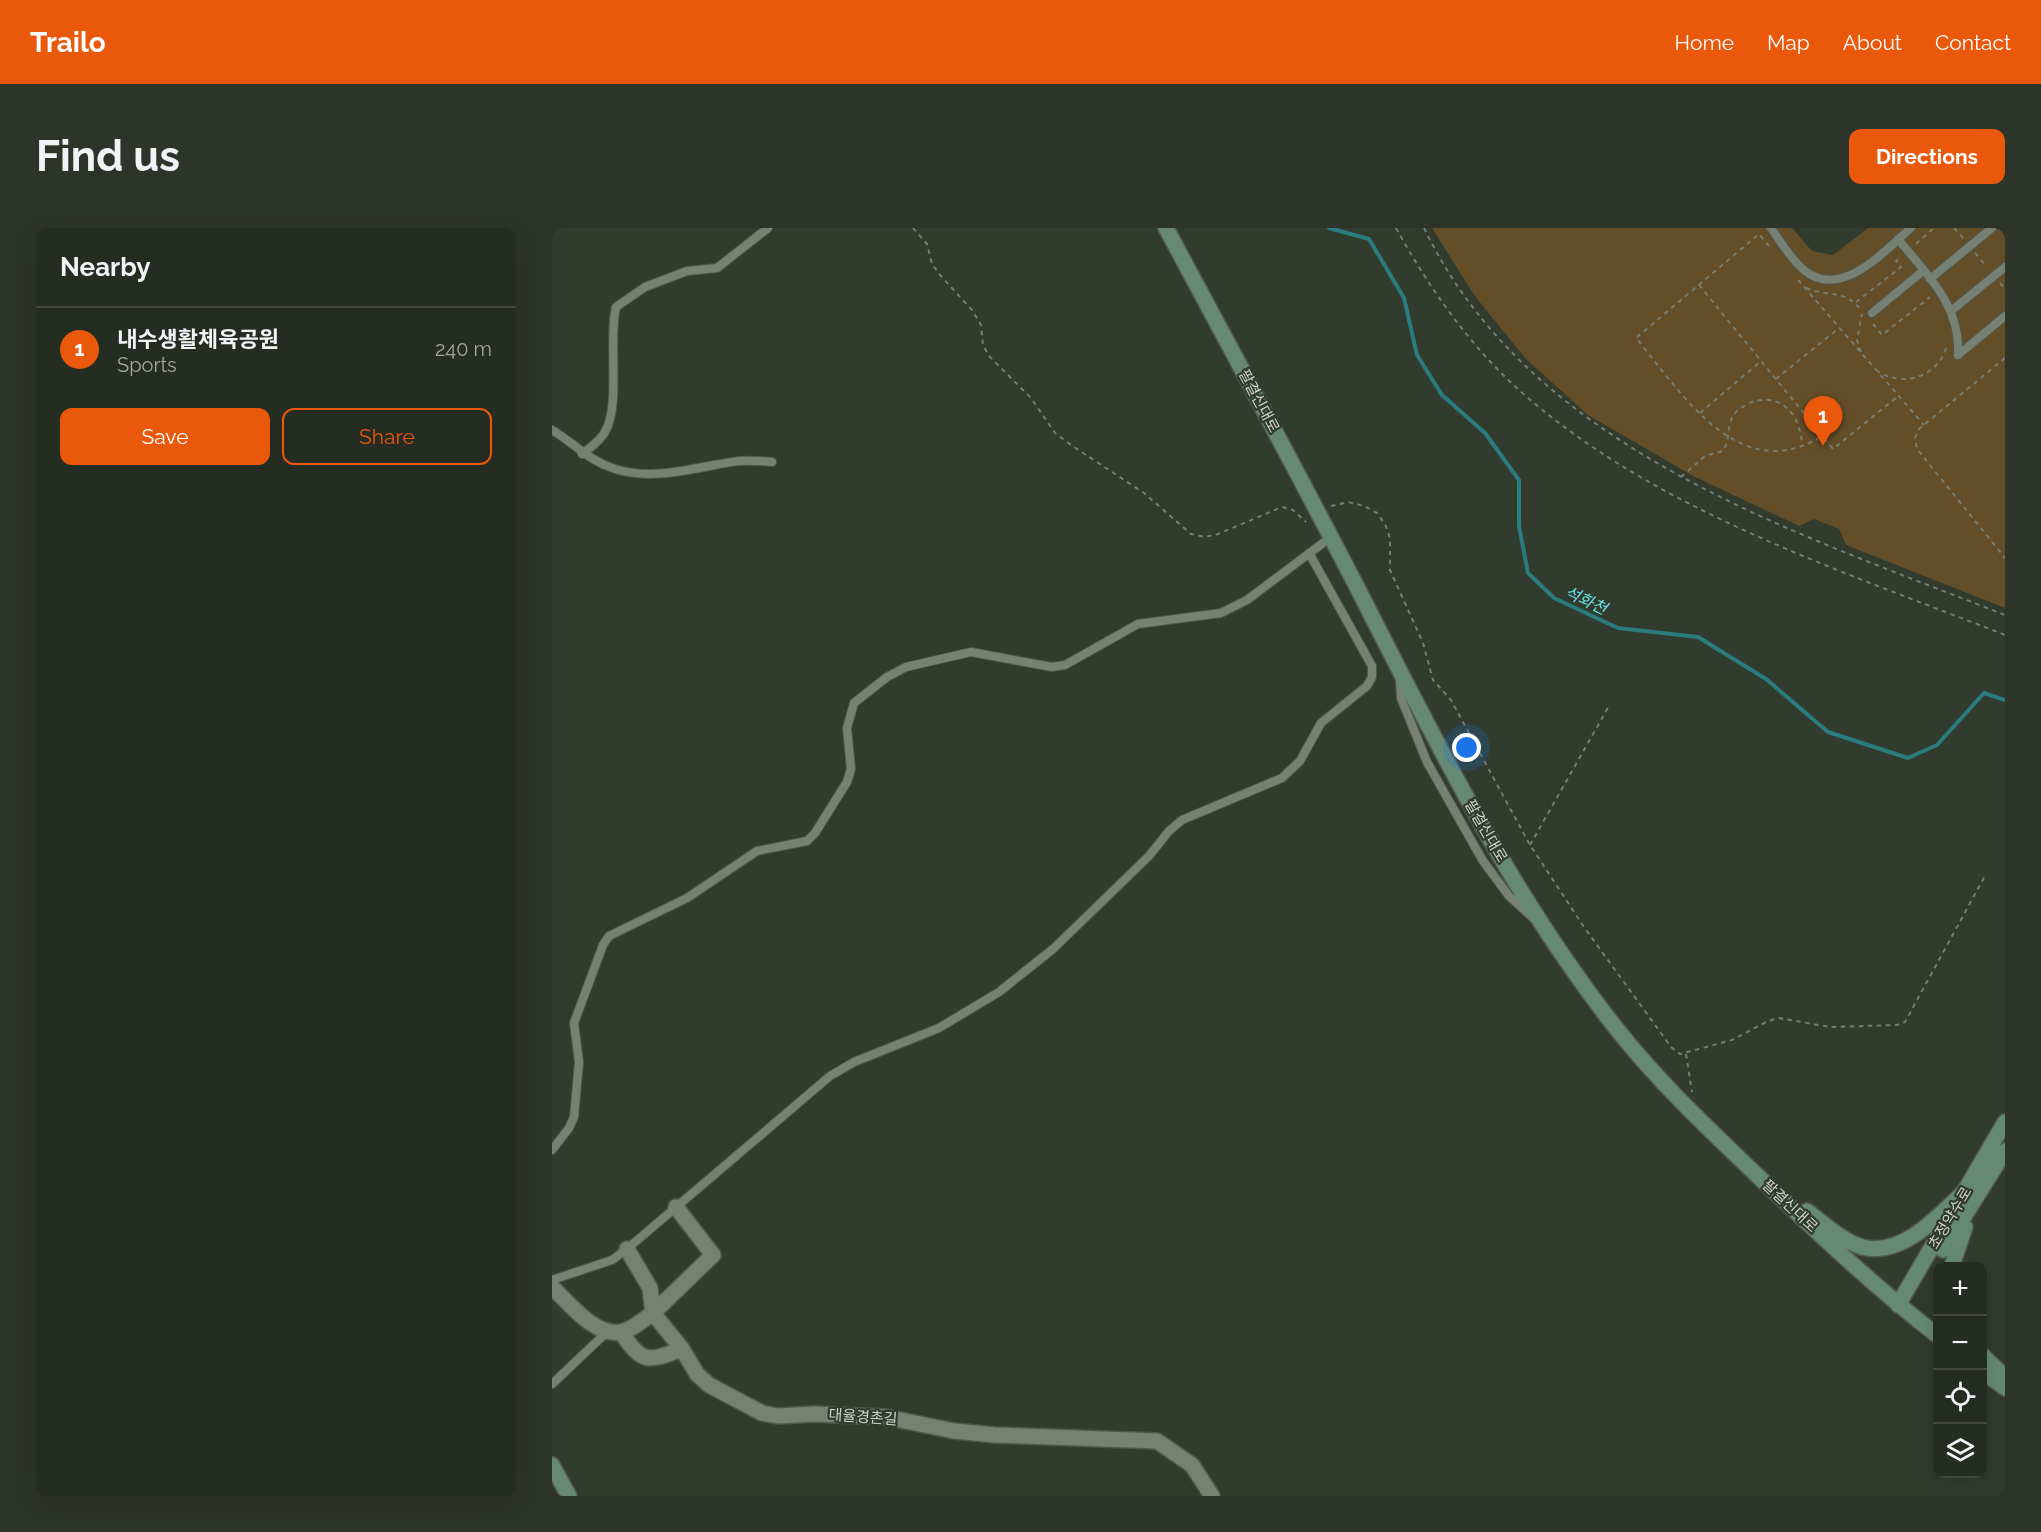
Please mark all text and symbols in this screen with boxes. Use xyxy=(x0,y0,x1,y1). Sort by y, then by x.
text: Trailo xyxy=(30,26,106,59)
text: Home xyxy=(1675,30,1734,55)
text: Map xyxy=(1767,30,1810,55)
text: About xyxy=(1843,30,1902,55)
text: Contact xyxy=(1935,30,2011,55)
button: Directions xyxy=(1849,129,2005,184)
text: Find us xyxy=(36,132,180,181)
text: Nearby xyxy=(60,252,150,282)
text: 내수생활체육공원 xyxy=(117,326,279,352)
text: 1 xyxy=(75,337,84,361)
text: 240 m xyxy=(435,337,492,361)
text: Sports xyxy=(117,353,177,377)
street label: 팔결신대로 xyxy=(1235,366,1283,436)
pin: 1 xyxy=(1804,396,1842,446)
button: Save xyxy=(60,408,270,465)
button: Share xyxy=(282,408,492,465)
water label: 석화천 xyxy=(1562,583,1612,619)
your location xyxy=(1452,733,1481,762)
street label: 팔결신대로 xyxy=(1461,797,1511,865)
street label: 팔결신대로 xyxy=(1759,1176,1821,1236)
street label: 초정약수로 xyxy=(1925,1184,1975,1252)
map controls xyxy=(1933,1262,1987,1478)
button: + xyxy=(1933,1262,1987,1316)
button: − xyxy=(1933,1316,1987,1370)
button: locate xyxy=(1933,1370,1987,1424)
street label: 대율경촌길 xyxy=(828,1406,898,1428)
button: layers xyxy=(1933,1424,1987,1478)

